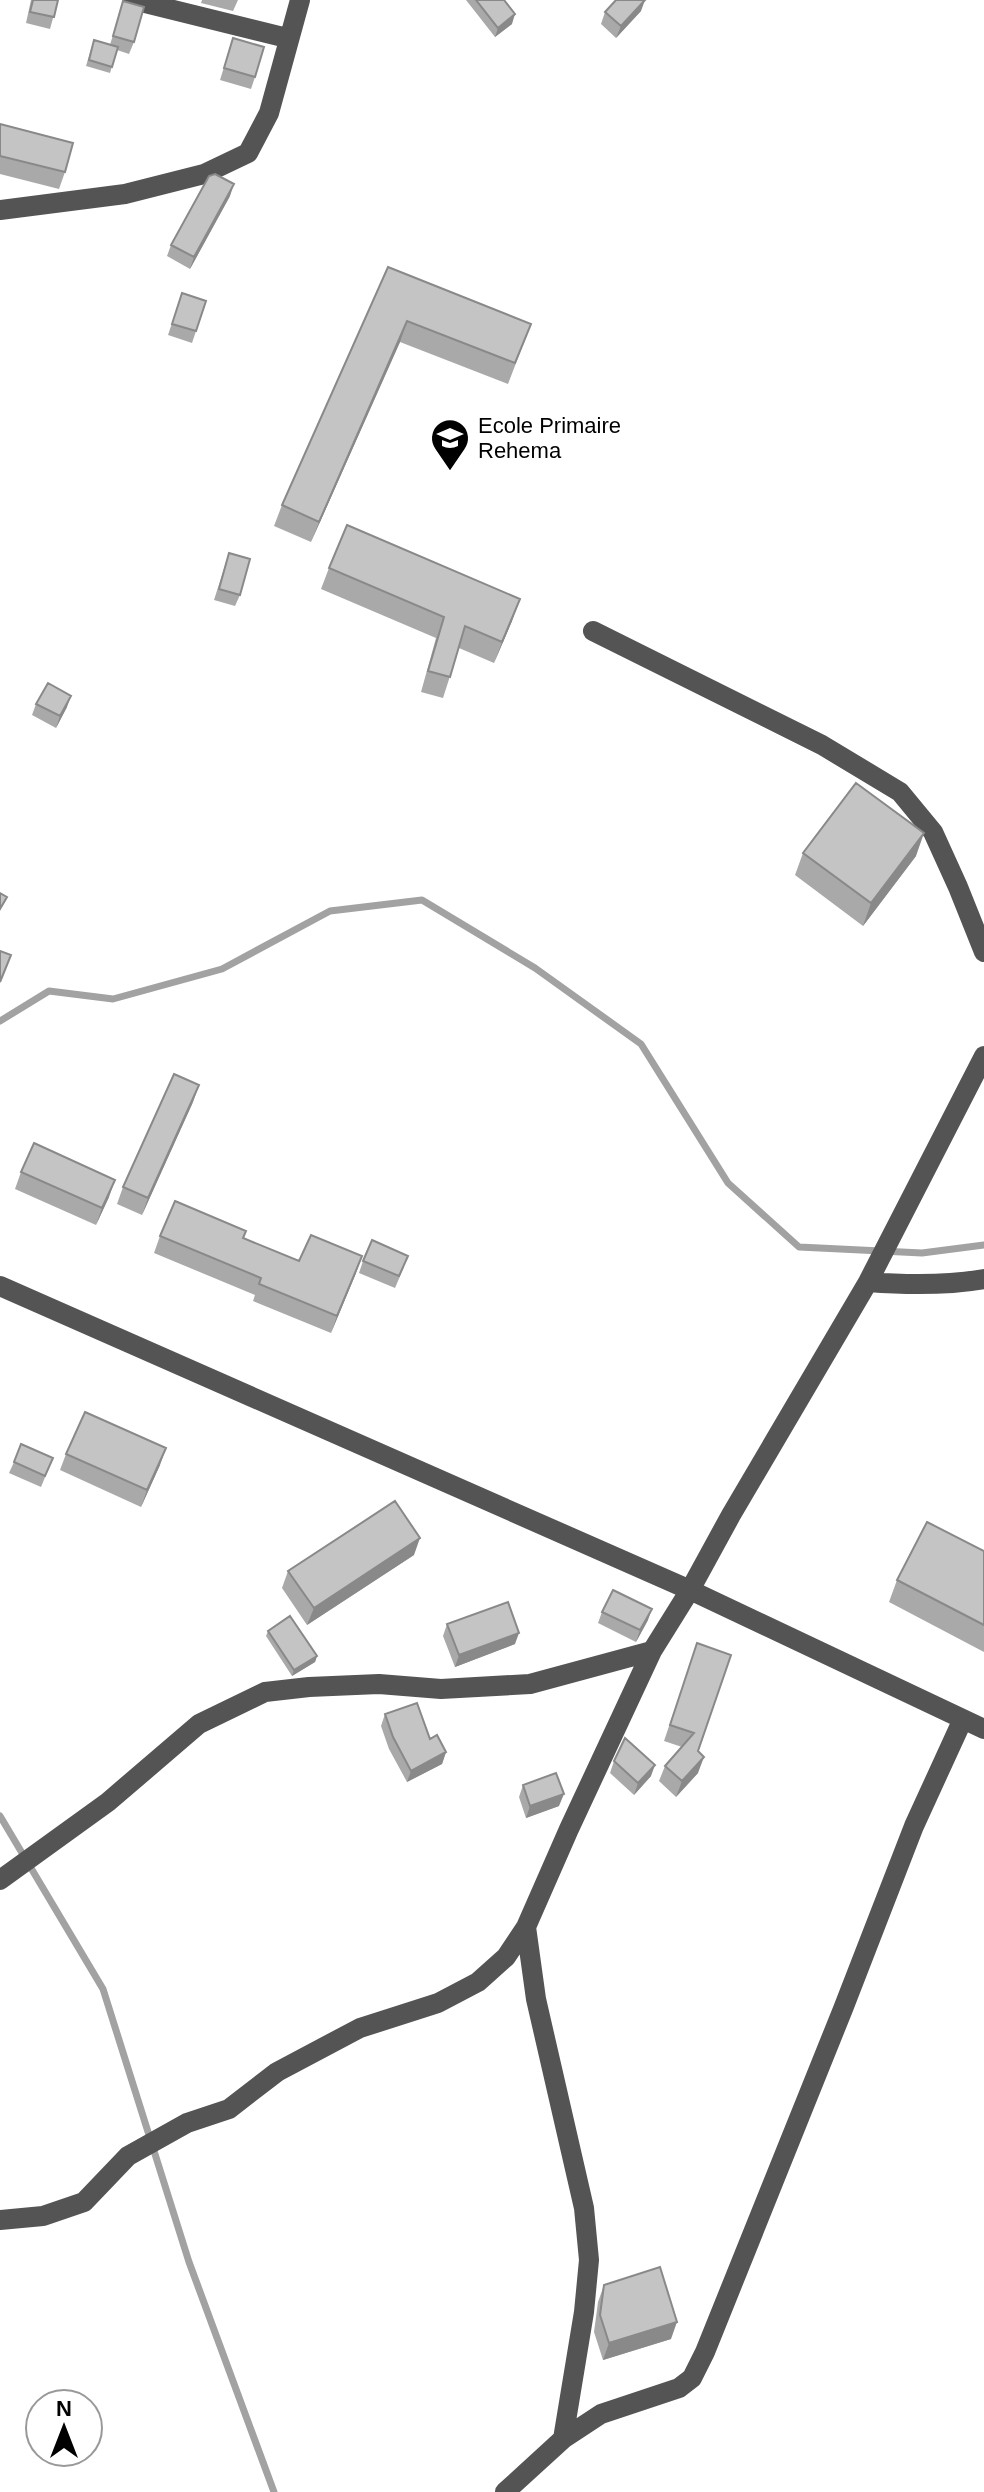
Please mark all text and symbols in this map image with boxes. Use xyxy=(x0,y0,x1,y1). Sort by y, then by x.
place label: Ecole Primaire Rehema xyxy=(478,413,621,463)
school or university icon: Ecole Primaire Rehema xyxy=(429,417,471,472)
north arrow xyxy=(24,2388,104,2468)
text: N xyxy=(56,2396,72,2421)

